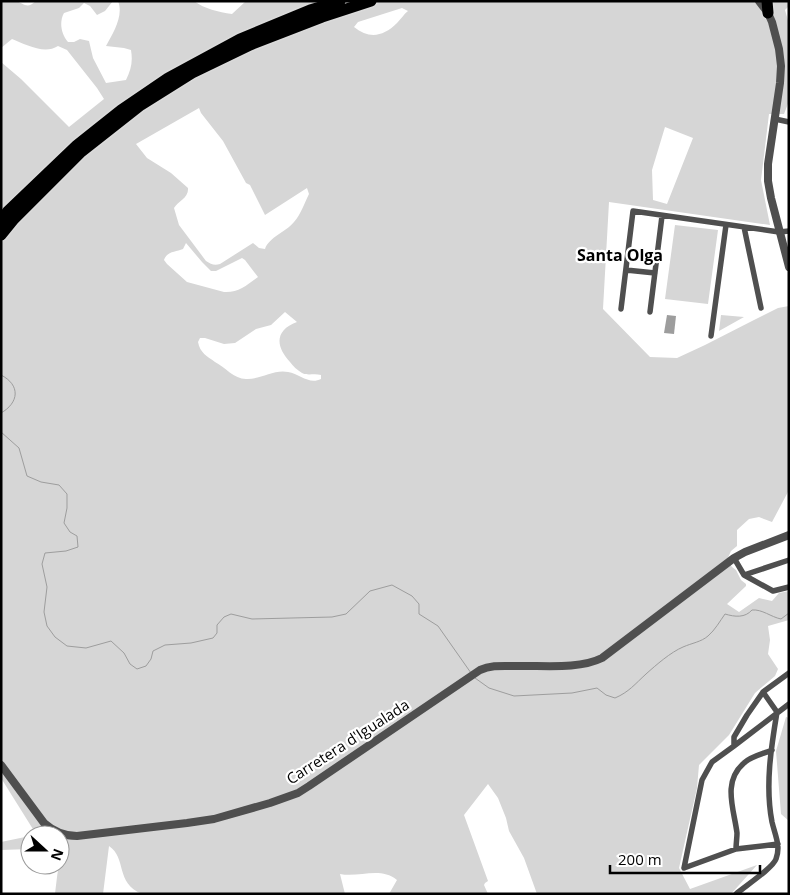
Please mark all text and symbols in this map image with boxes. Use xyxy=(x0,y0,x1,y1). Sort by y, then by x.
district label: Santa Olga xyxy=(577,244,663,266)
street label: Carretera d'Igualada xyxy=(282,694,413,788)
north arrow xyxy=(20,825,70,875)
scale bar xyxy=(610,842,760,874)
text: N xyxy=(47,846,69,864)
text: 200 m xyxy=(618,849,662,869)

